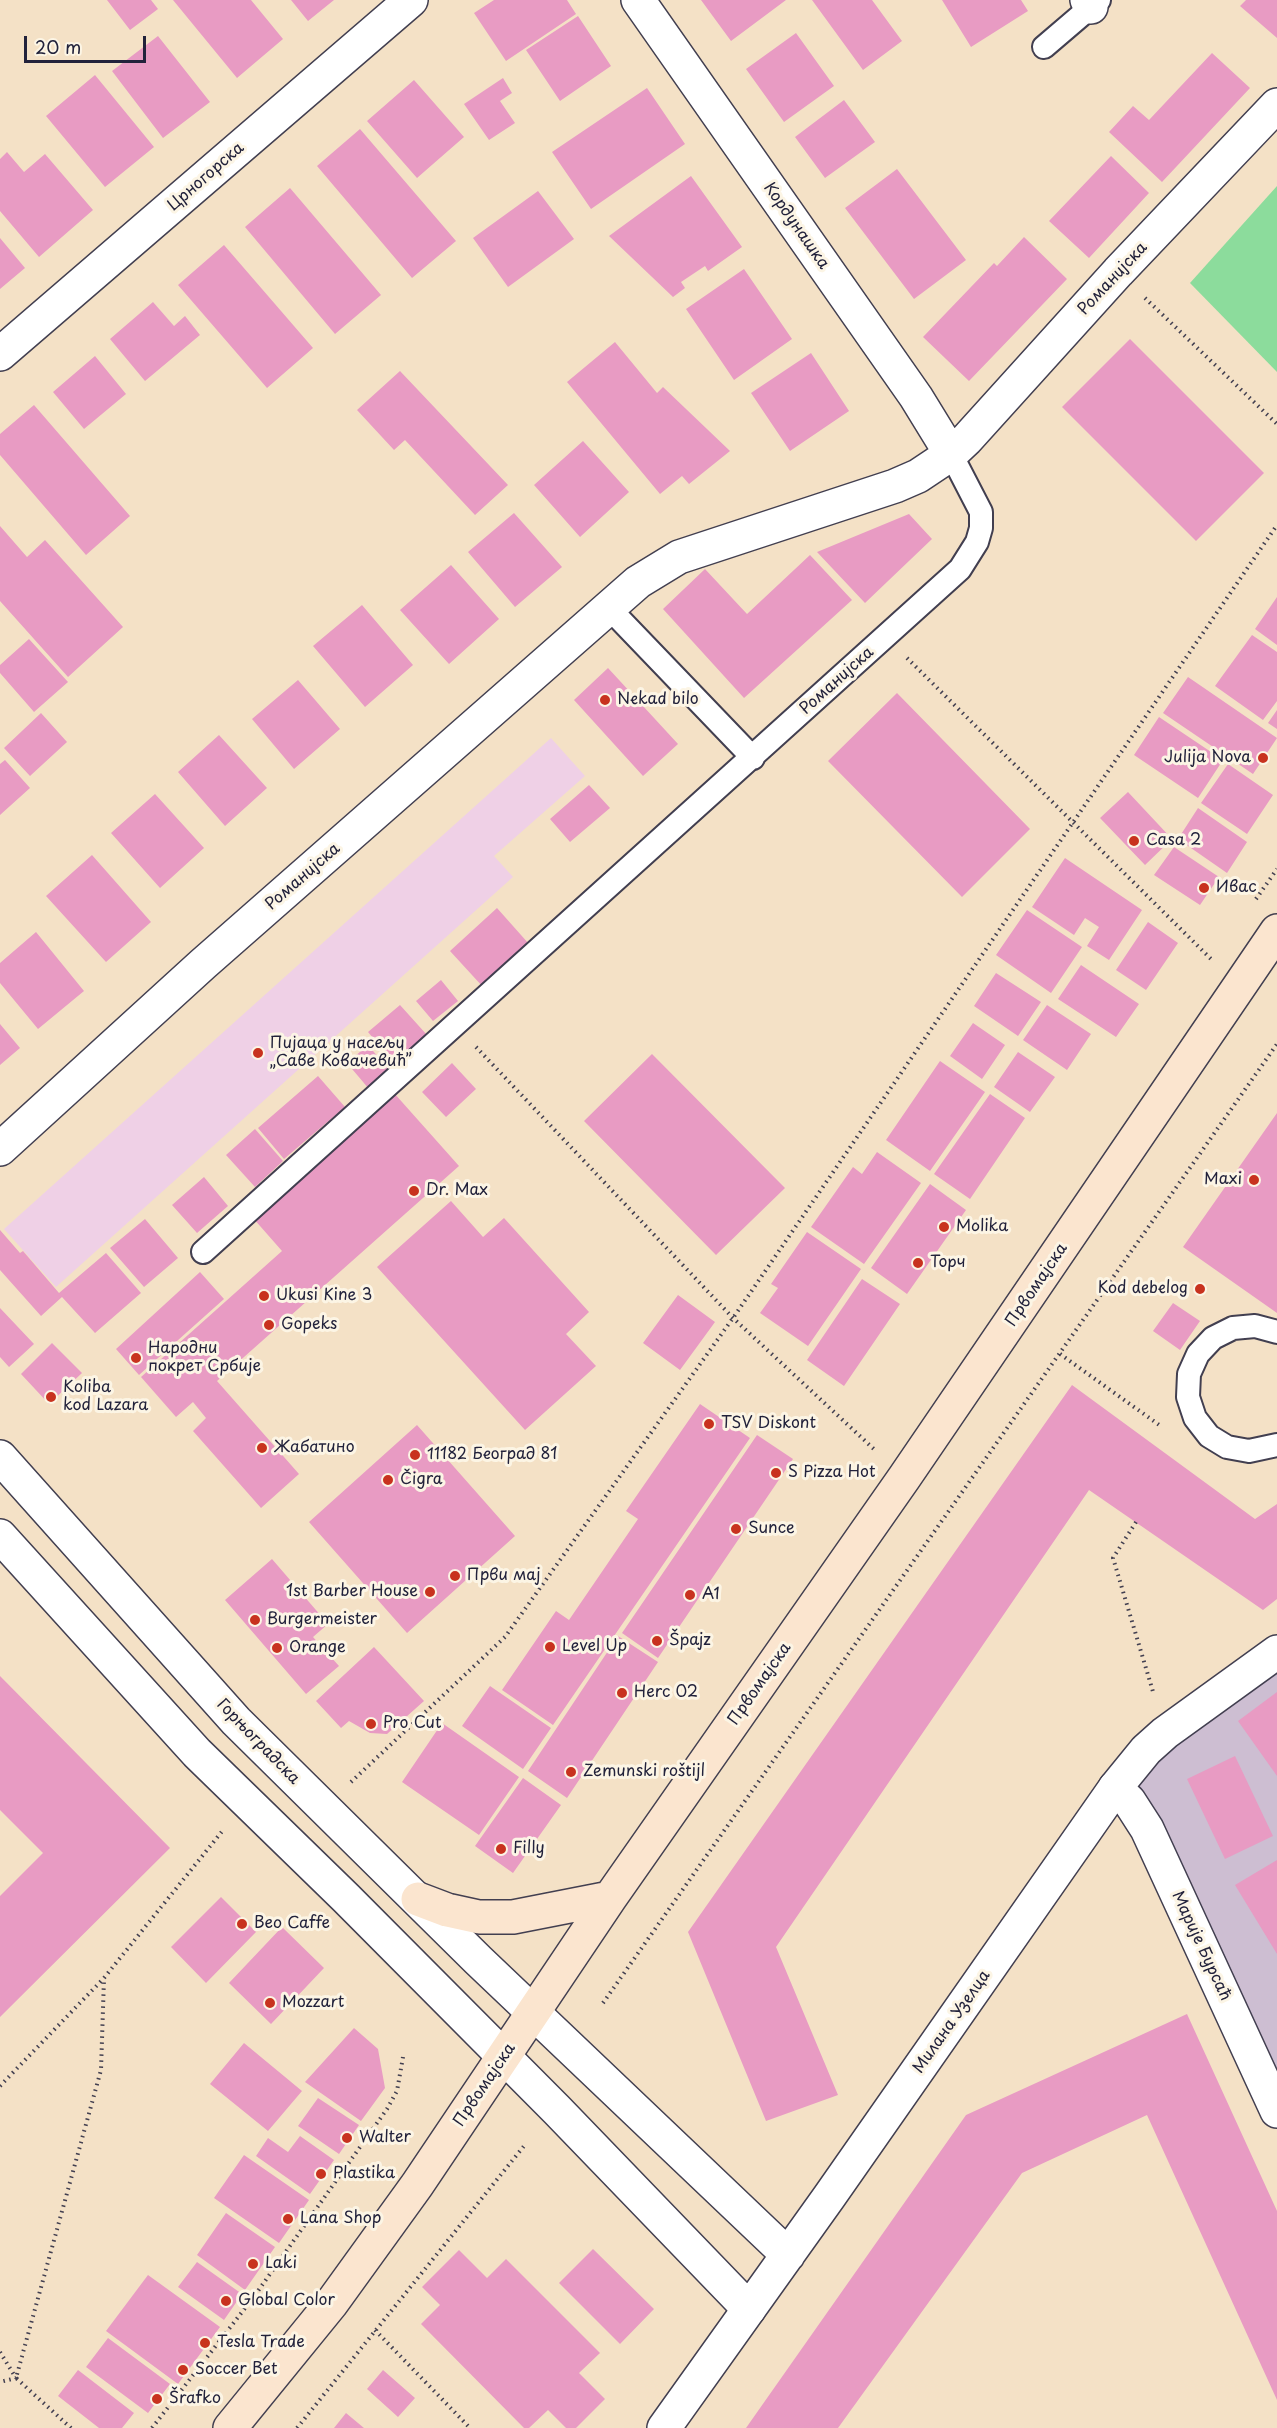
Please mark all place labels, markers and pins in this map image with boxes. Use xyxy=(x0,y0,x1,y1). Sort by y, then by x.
place label: Nekad bilo xyxy=(617,690,699,710)
marker: Nekad bilo xyxy=(598,693,612,707)
place label: Julija Nova xyxy=(1164,748,1251,768)
marker: Julija Nova xyxy=(1256,751,1270,765)
place label: Casa 2 xyxy=(1146,831,1201,851)
marker: Casa 2 xyxy=(1127,834,1141,848)
place label: Ивас xyxy=(1216,878,1257,898)
marker: Ивас xyxy=(1197,881,1211,895)
place label: Пијаца у насељу „Саве Ковачевић” xyxy=(270,1034,412,1072)
marker: Пијаца у насељу „Саве Ковачевић” xyxy=(251,1046,265,1060)
place label: Maxi xyxy=(1204,1170,1242,1190)
marker: Maxi xyxy=(1247,1173,1261,1187)
place label: Dr. Max xyxy=(426,1181,488,1201)
marker: Dr. Max xyxy=(407,1184,421,1198)
place label: Molika xyxy=(956,1217,1008,1237)
marker: Molika xyxy=(937,1220,951,1234)
place label: Торч xyxy=(930,1253,966,1273)
marker: Торч xyxy=(911,1256,925,1270)
place label: Kod debelog xyxy=(1098,1279,1188,1299)
marker: Kod debelog xyxy=(1193,1282,1207,1296)
place label: Ukusi Kine 3 xyxy=(276,1286,372,1306)
marker: Ukusi Kine 3 xyxy=(257,1289,271,1303)
place label: Gopeks xyxy=(281,1315,337,1335)
marker: Gopeks xyxy=(262,1318,276,1332)
place label: Народни покрет Србије xyxy=(148,1339,261,1377)
marker: Народни покрет Србије xyxy=(129,1351,143,1365)
place label: Koliba kod Lazara xyxy=(63,1378,148,1416)
marker: Koliba kod Lazara xyxy=(44,1390,58,1404)
place label: TSV Diskont xyxy=(721,1414,816,1434)
marker: TSV Diskont xyxy=(702,1417,716,1431)
place label: Жабатино xyxy=(274,1438,355,1458)
marker: Жабатино xyxy=(255,1441,269,1455)
place label: 11182 Београд 81 xyxy=(427,1445,557,1465)
marker: 11182 Београд 81 xyxy=(408,1448,422,1462)
place label: S Pizza Hot xyxy=(788,1463,875,1483)
marker: S Pizza Hot xyxy=(769,1466,783,1480)
place label: Čigra xyxy=(400,1470,443,1490)
marker: Čigra xyxy=(381,1473,395,1487)
place label: Sunce xyxy=(748,1519,795,1539)
marker: Sunce xyxy=(729,1522,743,1536)
place label: Први мај xyxy=(467,1566,540,1586)
marker: Први мај xyxy=(448,1569,462,1583)
place label: 1st Barber House xyxy=(286,1582,418,1602)
marker: 1st Barber House xyxy=(423,1585,437,1599)
place label: A1 xyxy=(702,1585,720,1605)
marker: A1 xyxy=(683,1588,697,1602)
place label: Burgermeister xyxy=(267,1610,377,1630)
marker: Burgermeister xyxy=(248,1613,262,1627)
place label: Špajz xyxy=(669,1631,711,1651)
marker: Špajz xyxy=(650,1634,664,1648)
place label: Level Up xyxy=(562,1637,627,1657)
place label: Orange xyxy=(289,1638,346,1658)
marker: Level Up xyxy=(543,1640,557,1654)
marker: Orange xyxy=(270,1641,284,1655)
place label: Herc 02 xyxy=(634,1683,698,1703)
marker: Herc 02 xyxy=(615,1686,629,1700)
place label: Pro Cut xyxy=(383,1714,441,1734)
marker: Pro Cut xyxy=(364,1717,378,1731)
place label: Zemunski roštijl xyxy=(583,1762,705,1782)
marker: Zemunski roštijl xyxy=(564,1765,578,1779)
place label: Filly xyxy=(513,1839,545,1859)
marker: Filly xyxy=(494,1842,508,1856)
place label: Beo Caffe xyxy=(254,1914,330,1934)
marker: Beo Caffe xyxy=(235,1917,249,1931)
place label: Mozzart xyxy=(282,1993,344,2013)
marker: Mozzart xyxy=(263,1996,277,2010)
place label: Walter xyxy=(359,2128,411,2148)
marker: Walter xyxy=(340,2131,354,2145)
place label: Plastika xyxy=(333,2164,395,2184)
marker: Plastika xyxy=(314,2167,328,2181)
place label: Lana Shop xyxy=(300,2209,382,2229)
marker: Lana Shop xyxy=(281,2212,295,2226)
place label: Laki xyxy=(265,2254,297,2274)
marker: Laki xyxy=(246,2257,260,2271)
place label: Global Color xyxy=(238,2291,335,2311)
marker: Global Color xyxy=(219,2294,233,2308)
place label: Tesla Trade xyxy=(217,2333,305,2353)
marker: Tesla Trade xyxy=(198,2336,212,2350)
place label: Soccer Bet xyxy=(195,2360,277,2380)
marker: Soccer Bet xyxy=(176,2363,190,2377)
place label: Šrafko xyxy=(169,2389,221,2409)
marker: Šrafko xyxy=(150,2392,164,2406)

